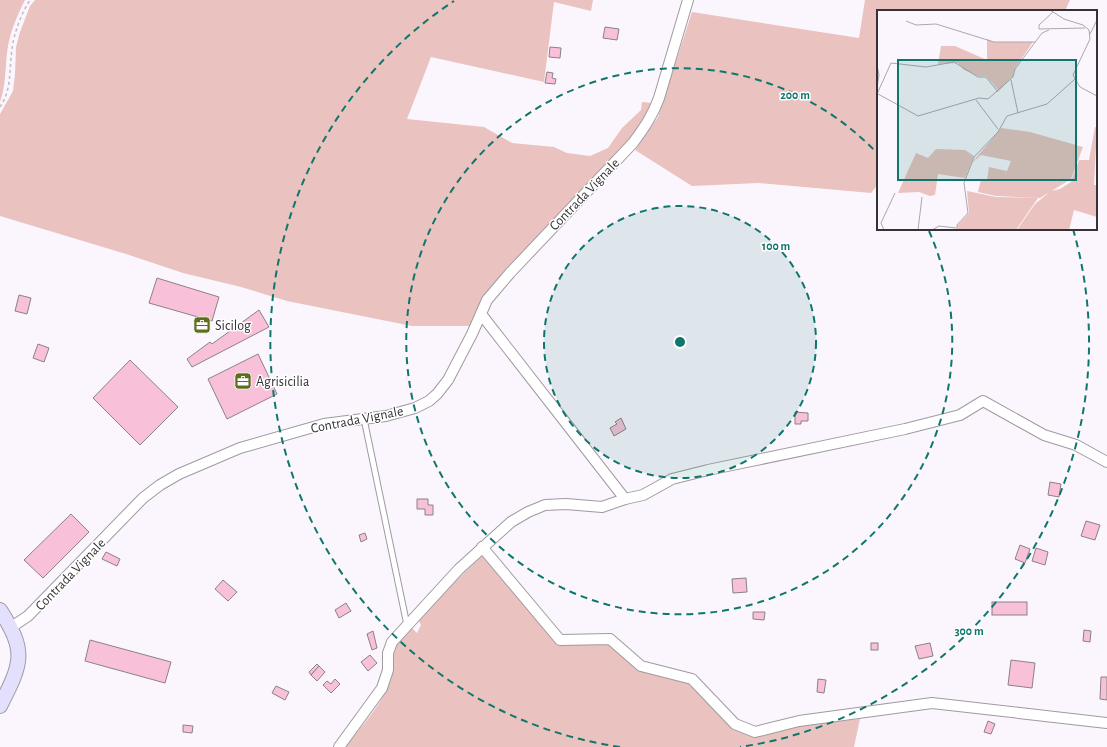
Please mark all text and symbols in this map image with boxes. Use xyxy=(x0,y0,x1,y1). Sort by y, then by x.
inset map xyxy=(877,10,1097,230)
text: 200 m xyxy=(780,89,810,101)
street label: Contrada Vignale xyxy=(547,156,622,233)
text: 100 m xyxy=(762,240,790,252)
office icon: Sicilog xyxy=(192,315,212,335)
place label: Sicilog xyxy=(215,319,251,333)
centre of rings xyxy=(673,335,687,349)
office icon: Agrisicilia xyxy=(233,371,253,391)
place label: Agrisicilia xyxy=(256,375,310,389)
street label: Contrada Vignale xyxy=(310,404,405,436)
street label: Contrada Vignale xyxy=(33,536,108,613)
text: 300 m xyxy=(954,625,984,637)

